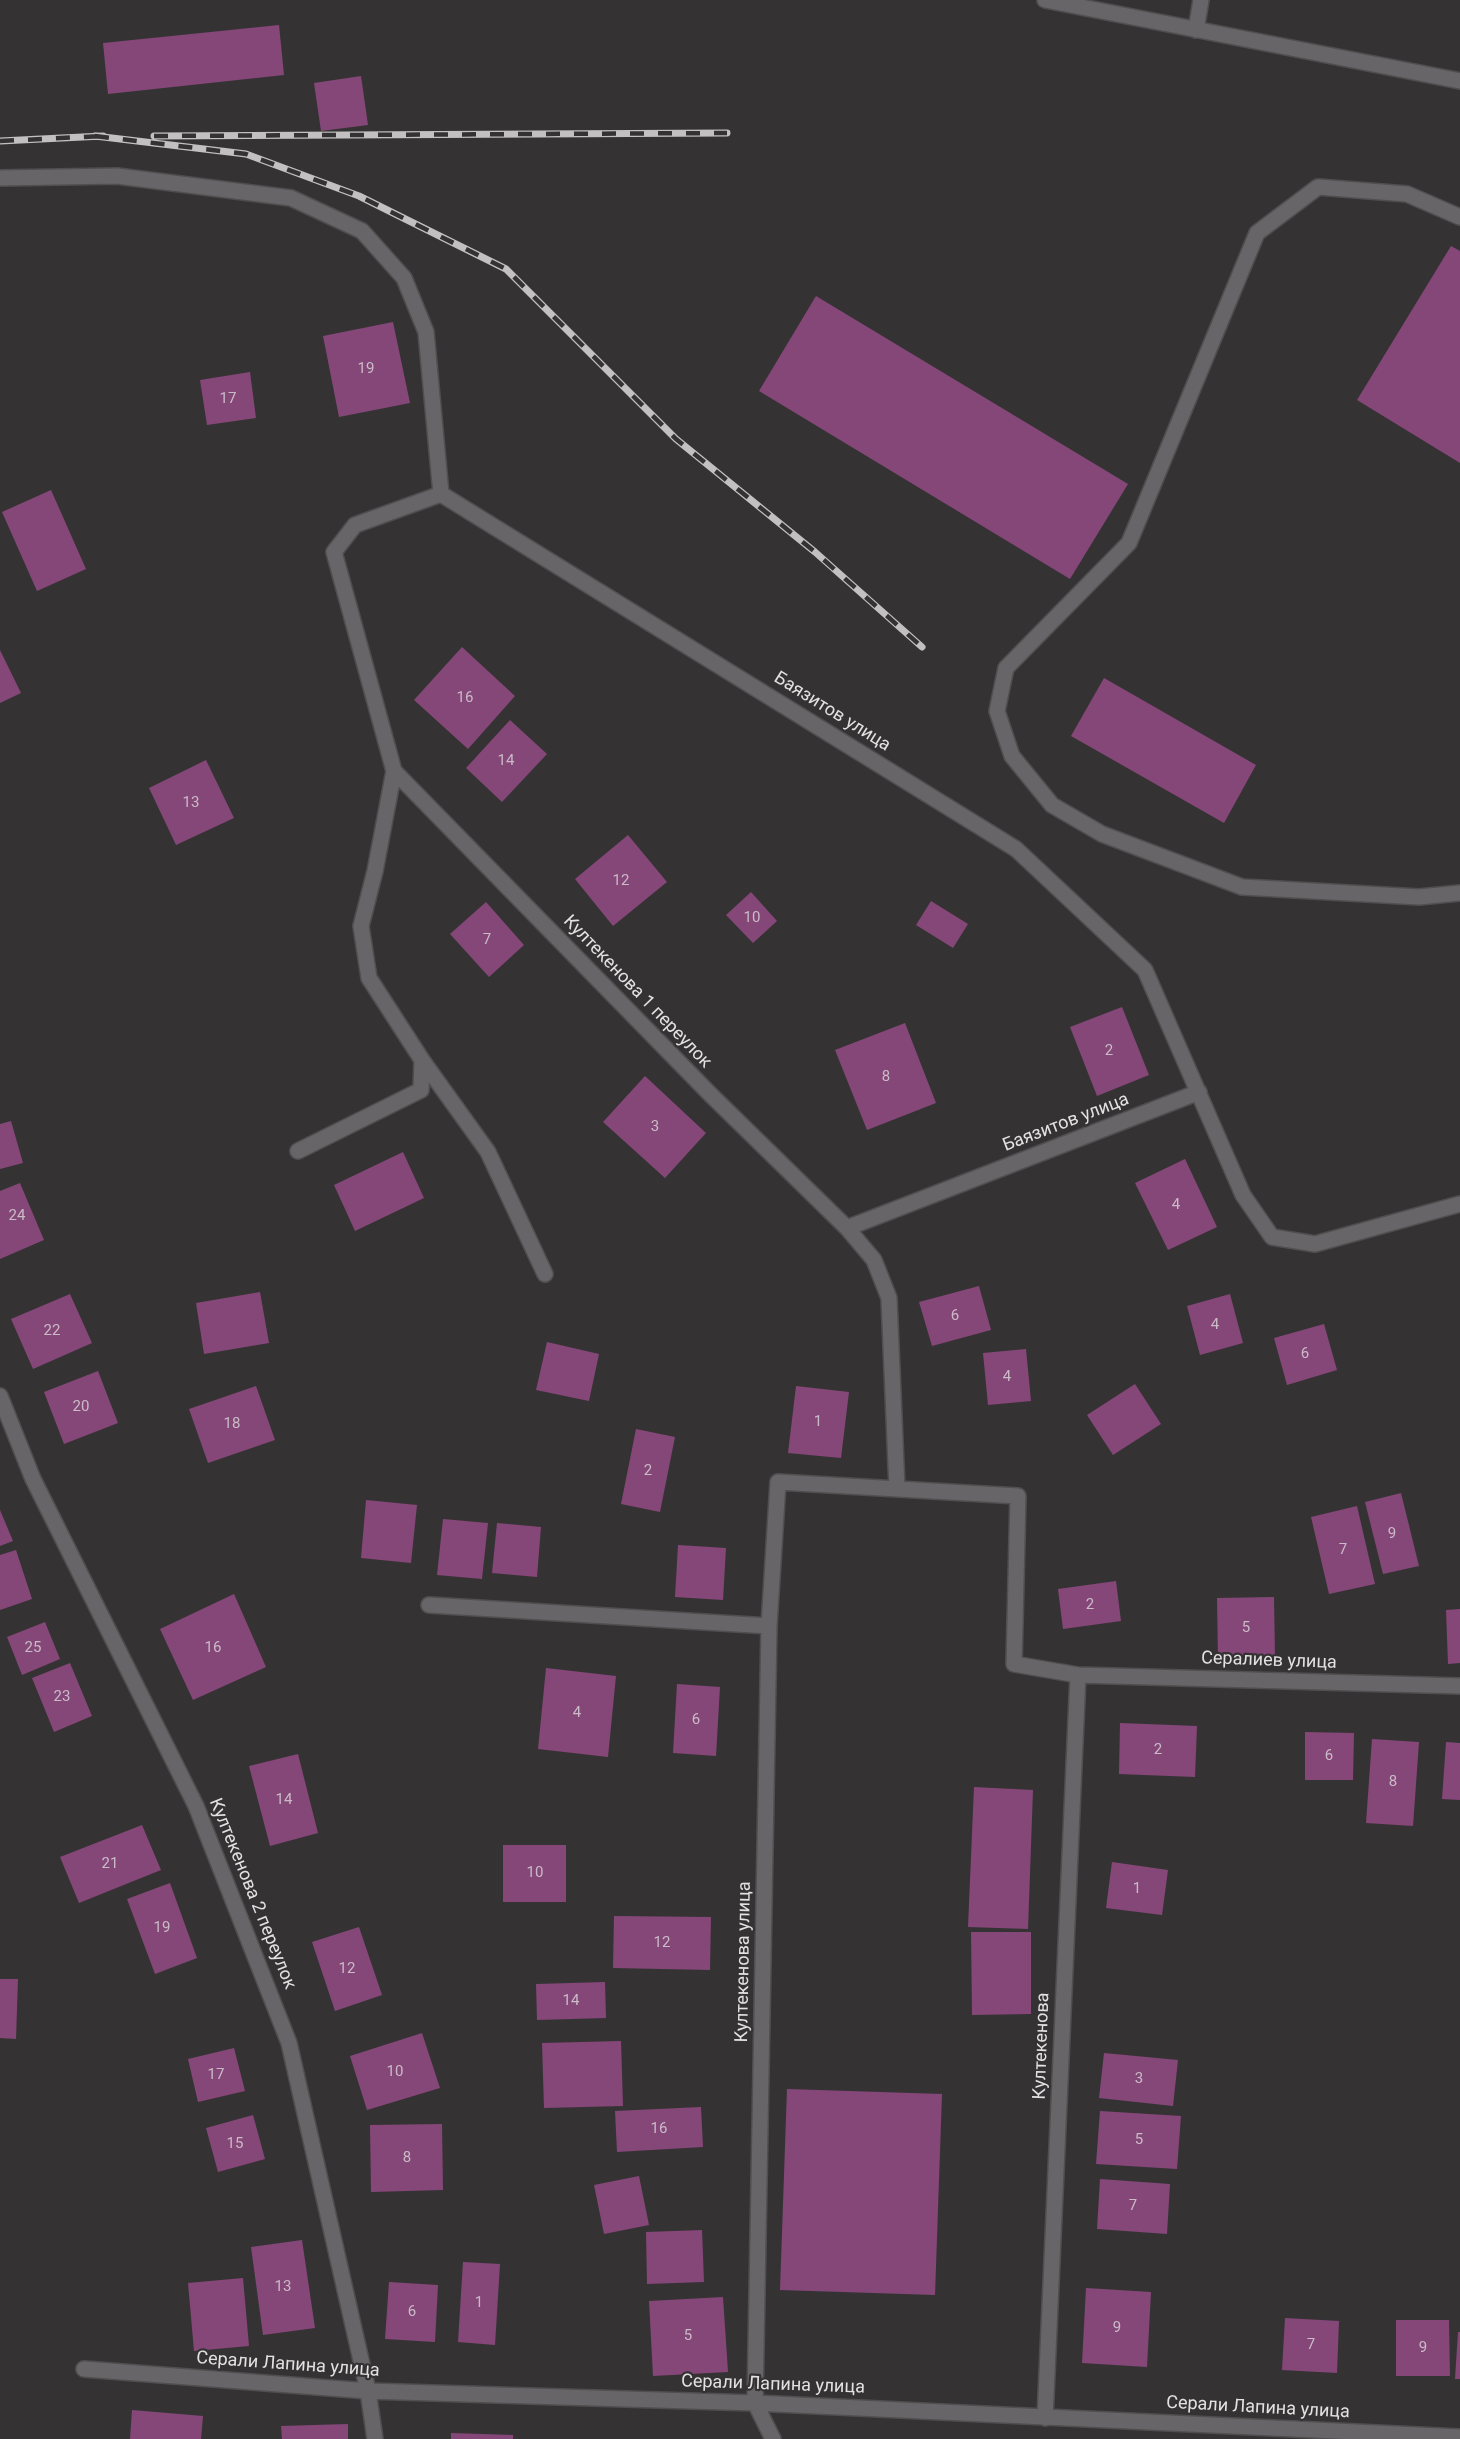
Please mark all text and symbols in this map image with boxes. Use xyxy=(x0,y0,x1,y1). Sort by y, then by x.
house number: 19 xyxy=(358,360,374,378)
house number: 17 xyxy=(220,390,236,408)
street label: Баязитов улица xyxy=(770,668,894,756)
house number: 16 xyxy=(457,689,473,707)
house number: 14 xyxy=(498,752,514,770)
house number: 13 xyxy=(183,794,199,812)
house number: 12 xyxy=(613,872,629,890)
house number: 10 xyxy=(744,909,760,927)
street label: Култекенова 1 переулок xyxy=(558,911,716,1073)
house number: 7 xyxy=(483,931,491,949)
house number: 2 xyxy=(1105,1042,1113,1060)
house number: 8 xyxy=(882,1068,890,1086)
street label: Баязитов улица xyxy=(1000,1089,1132,1157)
house number: 3 xyxy=(651,1118,659,1136)
house number: 4 xyxy=(1172,1196,1180,1214)
house number: 24 xyxy=(9,1207,25,1225)
house number: 6 xyxy=(951,1307,959,1325)
house number: 4 xyxy=(1211,1316,1219,1334)
house number: 22 xyxy=(44,1322,60,1340)
house number: 6 xyxy=(1301,1345,1309,1363)
house number: 4 xyxy=(1003,1368,1011,1386)
house number: 20 xyxy=(73,1398,89,1416)
house number: 1 xyxy=(814,1413,822,1431)
house number: 18 xyxy=(224,1415,240,1433)
house number: 2 xyxy=(644,1462,652,1480)
house number: 9 xyxy=(1388,1525,1396,1543)
house number: 7 xyxy=(1339,1541,1347,1559)
house number: 2 xyxy=(1086,1596,1094,1614)
house number: 5 xyxy=(1242,1619,1250,1637)
house number: 25 xyxy=(25,1639,41,1657)
house number: 16 xyxy=(205,1639,221,1657)
street label: Сералиев улица xyxy=(1201,1648,1337,1674)
house number: 23 xyxy=(54,1688,70,1706)
house number: 4 xyxy=(573,1704,581,1722)
house number: 6 xyxy=(692,1711,700,1729)
house number: 2 xyxy=(1154,1741,1162,1759)
house number: 6 xyxy=(1325,1747,1333,1765)
house number: 8 xyxy=(1389,1773,1397,1791)
house number: 14 xyxy=(276,1791,292,1809)
street label: Култекенова 2 переулок xyxy=(204,1795,300,1993)
house number: 21 xyxy=(102,1855,118,1873)
house number: 10 xyxy=(527,1864,543,1882)
house number: 1 xyxy=(1133,1880,1141,1898)
street label: Култекенова улица xyxy=(732,1881,756,2043)
house number: 19 xyxy=(154,1919,170,1937)
house number: 12 xyxy=(654,1934,670,1952)
house number: 12 xyxy=(339,1960,355,1978)
house number: 14 xyxy=(563,1992,579,2010)
street label: Култекенова xyxy=(1029,1992,1055,2100)
house number: 10 xyxy=(387,2063,403,2081)
house number: 17 xyxy=(208,2066,224,2084)
house number: 3 xyxy=(1135,2070,1143,2088)
house number: 16 xyxy=(651,2120,667,2138)
house number: 5 xyxy=(1135,2131,1143,2149)
house number: 15 xyxy=(227,2135,243,2153)
house number: 8 xyxy=(403,2149,411,2167)
house number: 7 xyxy=(1129,2197,1137,2215)
house number: 13 xyxy=(275,2278,291,2296)
house number: 1 xyxy=(475,2294,483,2312)
house number: 6 xyxy=(408,2303,416,2321)
house number: 9 xyxy=(1113,2319,1121,2337)
house number: 5 xyxy=(684,2327,692,2345)
house number: 7 xyxy=(1307,2336,1315,2354)
house number: 9 xyxy=(1419,2339,1427,2357)
street label: Серали Лапина улица xyxy=(196,2348,380,2382)
street label: Серали Лапина улица xyxy=(681,2371,865,2399)
street label: Серали Лапина улица xyxy=(1166,2392,1350,2424)

